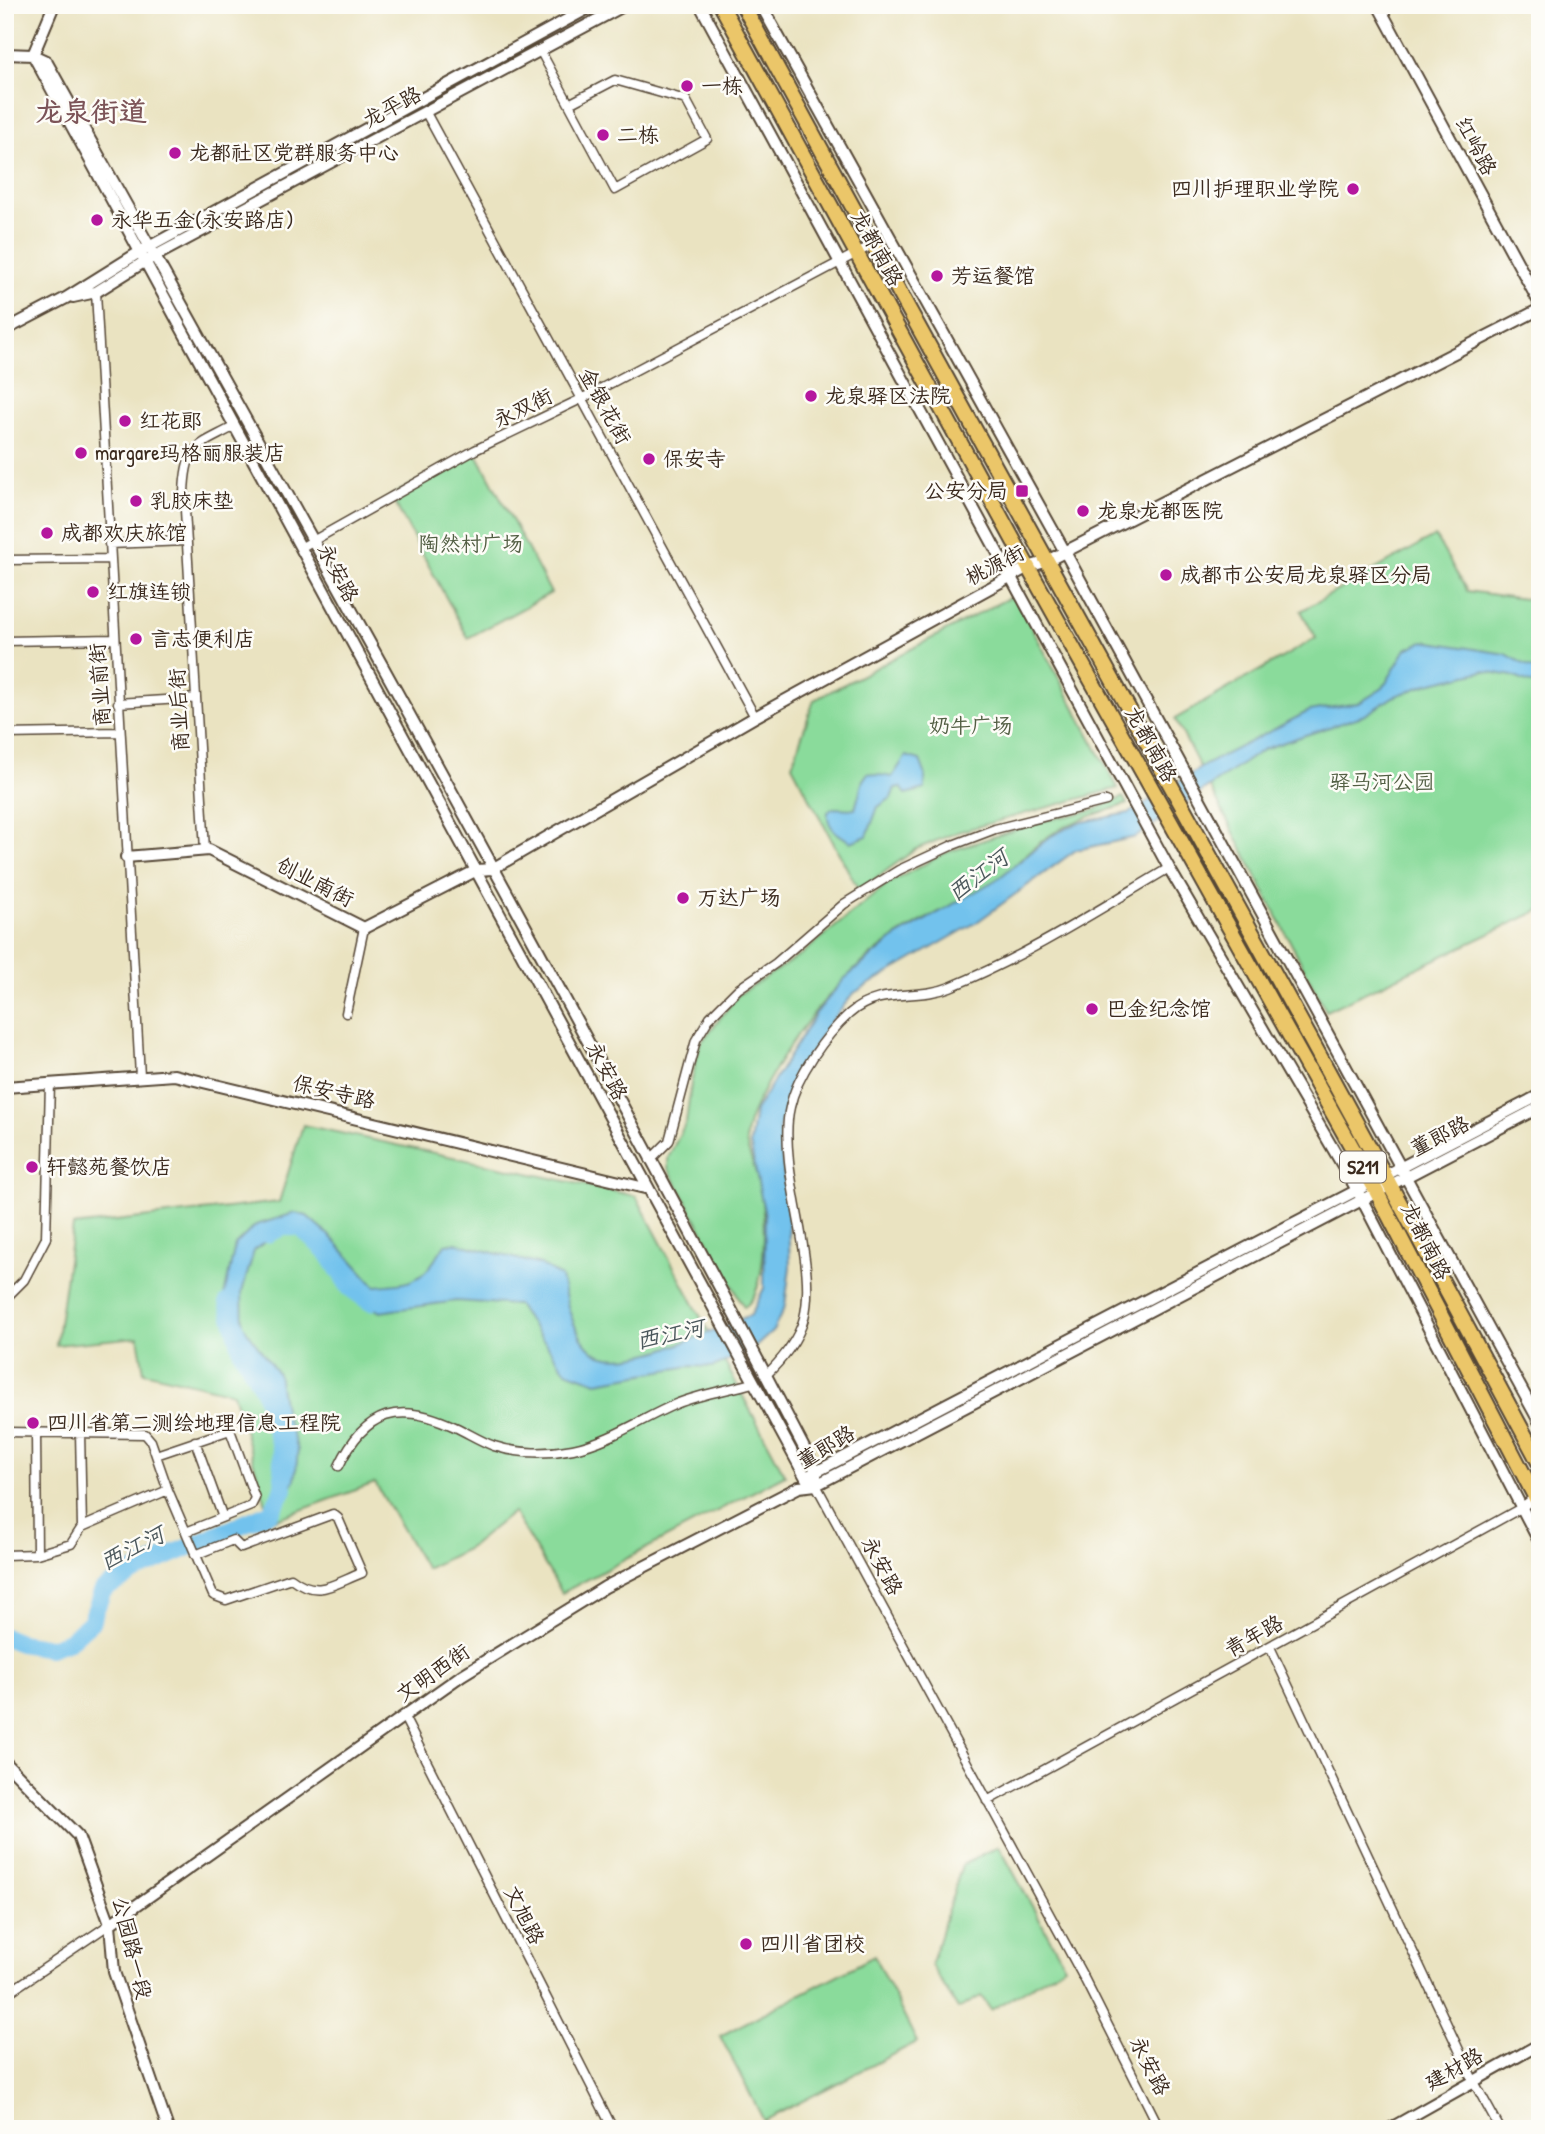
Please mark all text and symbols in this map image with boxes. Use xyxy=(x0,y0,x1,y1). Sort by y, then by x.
place label: 一栋 xyxy=(701,71,743,100)
marker: 一栋 xyxy=(679,78,695,94)
street label: 龙平路 xyxy=(357,79,426,134)
district label: 龙泉街道 xyxy=(35,92,147,130)
street label: 红岭路 xyxy=(1449,111,1504,180)
place label: 二栋 xyxy=(617,120,659,149)
marker: 二栋 xyxy=(595,127,611,143)
place label: 龙都社区党群服务中心 xyxy=(189,138,399,167)
marker: 龙都社区党群服务中心 xyxy=(167,145,183,161)
place label: 四川护理职业学院 xyxy=(1171,174,1339,203)
marker: 四川护理职业学院 xyxy=(1345,181,1361,197)
street label: 龙都南路 xyxy=(844,204,910,292)
place label: 永华五金(永安路店) xyxy=(111,205,294,234)
marker: 永华五金(永安路店) xyxy=(89,212,105,228)
place label: 芳运餐馆 xyxy=(951,261,1035,290)
marker: 芳运餐馆 xyxy=(929,268,945,284)
street label: 金银花街 xyxy=(572,362,638,450)
street label: 永双街 xyxy=(488,381,557,434)
place label: 龙泉驿区法院 xyxy=(825,381,951,410)
marker: 龙泉驿区法院 xyxy=(803,388,819,404)
place label: 红花郎 xyxy=(139,406,202,435)
marker: 红花郎 xyxy=(117,413,133,429)
place label: margare玛格丽服装店 xyxy=(95,438,286,467)
place label: 保安寺 xyxy=(663,444,726,473)
marker: margare玛格丽服装店 xyxy=(73,445,89,461)
marker: 保安寺 xyxy=(641,451,657,467)
place label: 公安分局 xyxy=(924,476,1008,505)
marker: 公安分局 xyxy=(1014,483,1030,499)
place label: 乳胶床垫 xyxy=(150,486,234,515)
marker: 乳胶床垫 xyxy=(128,493,144,509)
place label: 龙泉龙都医院 xyxy=(1097,496,1223,525)
marker: 龙泉龙都医院 xyxy=(1075,503,1091,519)
place label: 成都欢庆旅馆 xyxy=(61,518,187,547)
marker: 成都欢庆旅馆 xyxy=(39,525,55,541)
park label: 陶然村广场 xyxy=(419,529,524,558)
street label: 桃源街 xyxy=(960,537,1029,592)
street label: 永安路 xyxy=(311,538,366,607)
place label: 成都市公安局龙泉驿区分局 xyxy=(1180,560,1432,589)
marker: 成都市公安局龙泉驿区分局 xyxy=(1158,567,1174,583)
place label: 红旗连锁 xyxy=(107,577,191,606)
marker: 红旗连锁 xyxy=(85,584,101,600)
place label: 言志便利店 xyxy=(150,624,255,653)
marker: 言志便利店 xyxy=(128,631,144,647)
street label: 商业前街 xyxy=(82,642,117,728)
street label: 商业后街 xyxy=(162,667,195,753)
street label: 龙都南路 xyxy=(1118,700,1184,788)
park label: 奶牛广场 xyxy=(929,711,1013,740)
park label: 驿马河公园 xyxy=(1330,767,1435,796)
water label: 西江河 xyxy=(941,839,1018,908)
street label: 创业南街 xyxy=(271,850,359,914)
place label: 万达广场 xyxy=(697,883,781,912)
marker: 万达广场 xyxy=(675,890,691,906)
place label: 巴金纪念馆 xyxy=(1106,994,1211,1023)
marker: 巴金纪念馆 xyxy=(1084,1001,1100,1017)
street label: 永安路 xyxy=(580,1036,635,1105)
street label: 保安寺路 xyxy=(290,1068,378,1115)
street label: 董郞路 xyxy=(1405,1108,1474,1163)
place label: 轩懿苑餐饮店 xyxy=(46,1152,172,1181)
road number: S211 xyxy=(1340,1152,1386,1182)
marker: 轩懿苑餐饮店 xyxy=(24,1159,40,1175)
street label: 龙都南路 xyxy=(1394,1197,1458,1285)
water label: 西江河 xyxy=(633,1310,711,1356)
place label: 四川省第二测绘地理信息工程院 xyxy=(47,1408,341,1437)
marker: 四川省第二测绘地理信息工程院 xyxy=(25,1415,41,1431)
street label: 董郞路 xyxy=(791,1418,860,1475)
water label: 西江河 xyxy=(94,1516,173,1577)
street label: 永安路 xyxy=(855,1531,910,1600)
street label: 青年路 xyxy=(1219,1608,1288,1664)
street label: 文明西街 xyxy=(390,1637,475,1709)
street label: 文旭路 xyxy=(497,1880,552,1949)
street label: 公园路一段 xyxy=(106,1893,159,2002)
place label: 四川省团校 xyxy=(760,1929,865,1958)
marker: 四川省团校 xyxy=(738,1936,754,1952)
street label: 永安路 xyxy=(1123,2031,1178,2100)
street label: 建材路 xyxy=(1419,2040,1488,2097)

